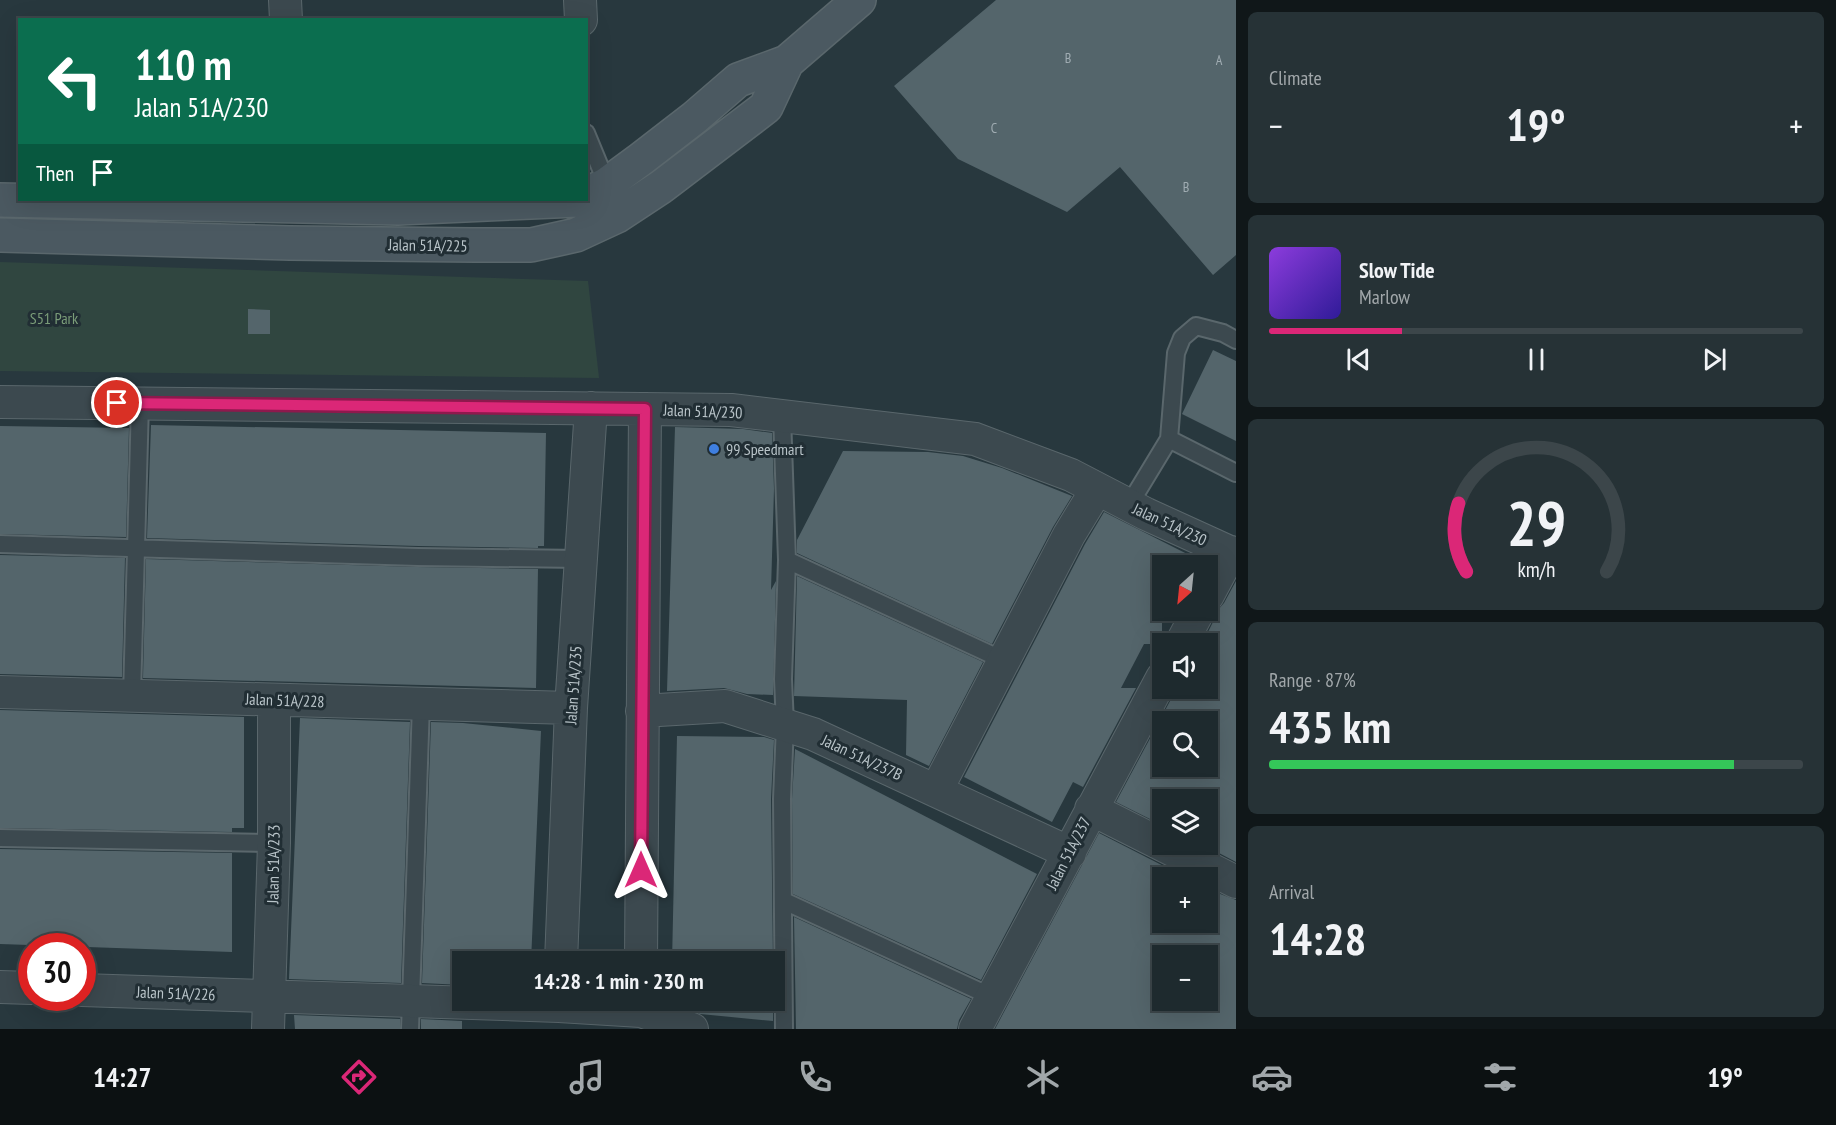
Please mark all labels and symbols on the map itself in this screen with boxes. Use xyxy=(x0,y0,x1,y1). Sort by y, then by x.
house number: B xyxy=(1065,49,1071,67)
house number: A xyxy=(1216,51,1223,69)
house number: C xyxy=(991,119,998,137)
house number: B xyxy=(1183,178,1189,196)
street label: Jalan 51A/225 xyxy=(387,234,468,256)
park label: S51 Park xyxy=(30,308,79,328)
pin xyxy=(91,377,142,428)
street label: Jalan 51A/230 xyxy=(662,400,743,422)
place label: 99 Speedmart xyxy=(726,439,804,459)
marker: 99 Speedmart xyxy=(707,442,721,456)
street label: Jalan 51A/230 xyxy=(1129,498,1210,550)
north arrow xyxy=(1152,555,1218,621)
street label: Jalan 51A/235 xyxy=(560,645,586,726)
street label: Jalan 51A/228 xyxy=(244,689,325,711)
street label: Jalan 51A/237B xyxy=(818,729,905,784)
street label: Jalan 51A/237 xyxy=(1041,813,1095,894)
street label: Jalan 51A/233 xyxy=(262,824,284,905)
position arrow xyxy=(609,838,673,902)
speed limit sign: 30 xyxy=(18,933,96,1011)
street label: Jalan 51A/226 xyxy=(135,982,216,1004)

